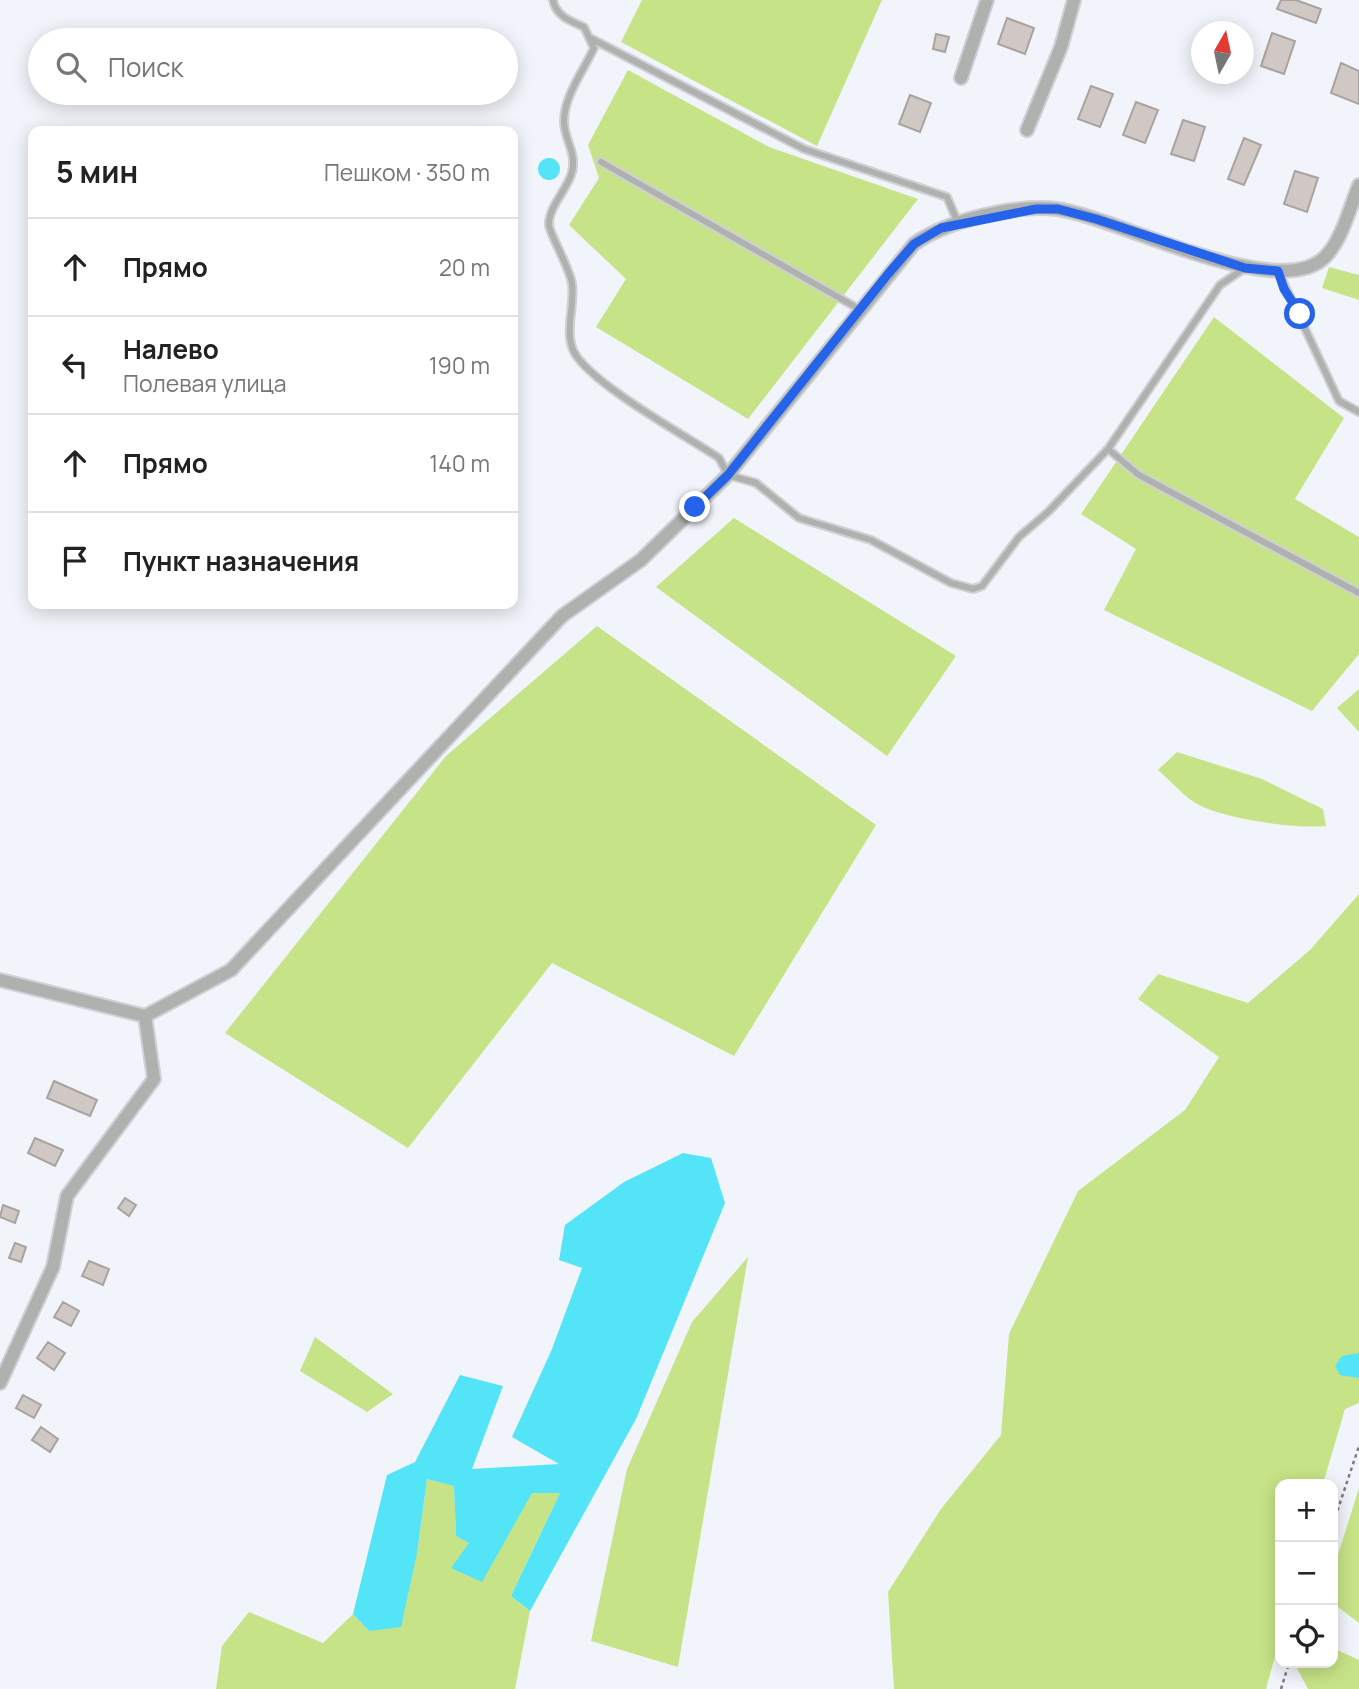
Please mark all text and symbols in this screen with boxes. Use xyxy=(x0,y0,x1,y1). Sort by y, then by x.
north arrow xyxy=(1191,21,1254,84)
search box xyxy=(28,28,518,105)
icon: search xyxy=(52,48,90,86)
text: Поиск xyxy=(108,49,183,85)
text: 5 мин xyxy=(56,151,138,192)
text: Пешком · 350 m xyxy=(324,156,490,188)
icon: ahead xyxy=(56,248,94,286)
text: Прямо xyxy=(123,249,208,285)
text: 20 m xyxy=(439,251,490,283)
route start xyxy=(1284,298,1315,329)
text: Налево xyxy=(123,331,219,367)
icon: left xyxy=(56,346,94,384)
text: 190 m xyxy=(429,349,490,381)
text: Полевая улица xyxy=(123,367,287,399)
icon: ahead xyxy=(56,444,94,482)
text: Прямо xyxy=(123,445,208,481)
text: 140 m xyxy=(429,447,490,479)
route end xyxy=(679,491,710,522)
icon: arrive xyxy=(56,542,94,580)
text: Пункт назначения xyxy=(123,543,359,579)
map controls xyxy=(1275,1479,1338,1668)
button: + xyxy=(1275,1479,1338,1542)
button: − xyxy=(1275,1542,1338,1605)
button: locate xyxy=(1275,1605,1338,1668)

